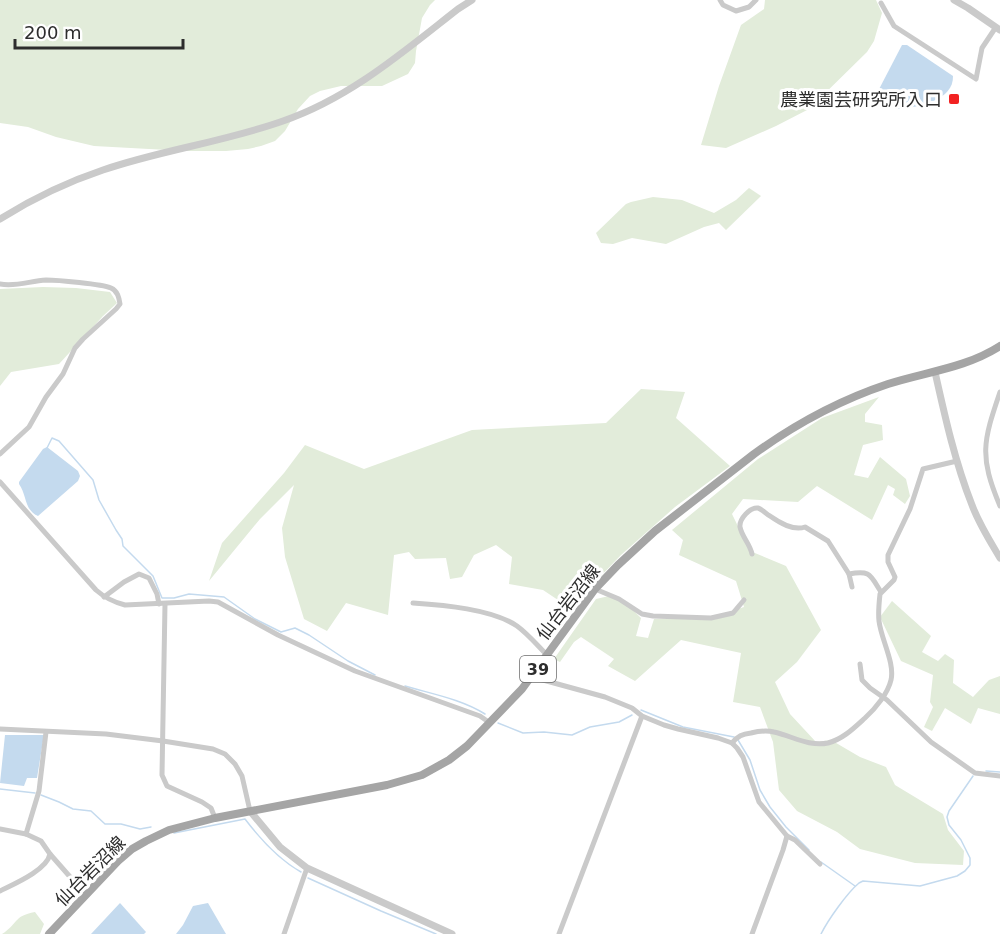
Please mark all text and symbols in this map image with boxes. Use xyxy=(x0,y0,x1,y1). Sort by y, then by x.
scale bar xyxy=(15,12,183,50)
text: 200 m xyxy=(24,22,82,43)
place label: 農業園芸研究所入口 xyxy=(780,89,942,110)
marker: 農業園芸研究所入口 xyxy=(947,92,961,106)
street label: 仙台岩沼線 xyxy=(532,560,604,644)
road number: 39 xyxy=(520,656,556,682)
street label: 仙台岩沼線 xyxy=(51,832,129,910)

